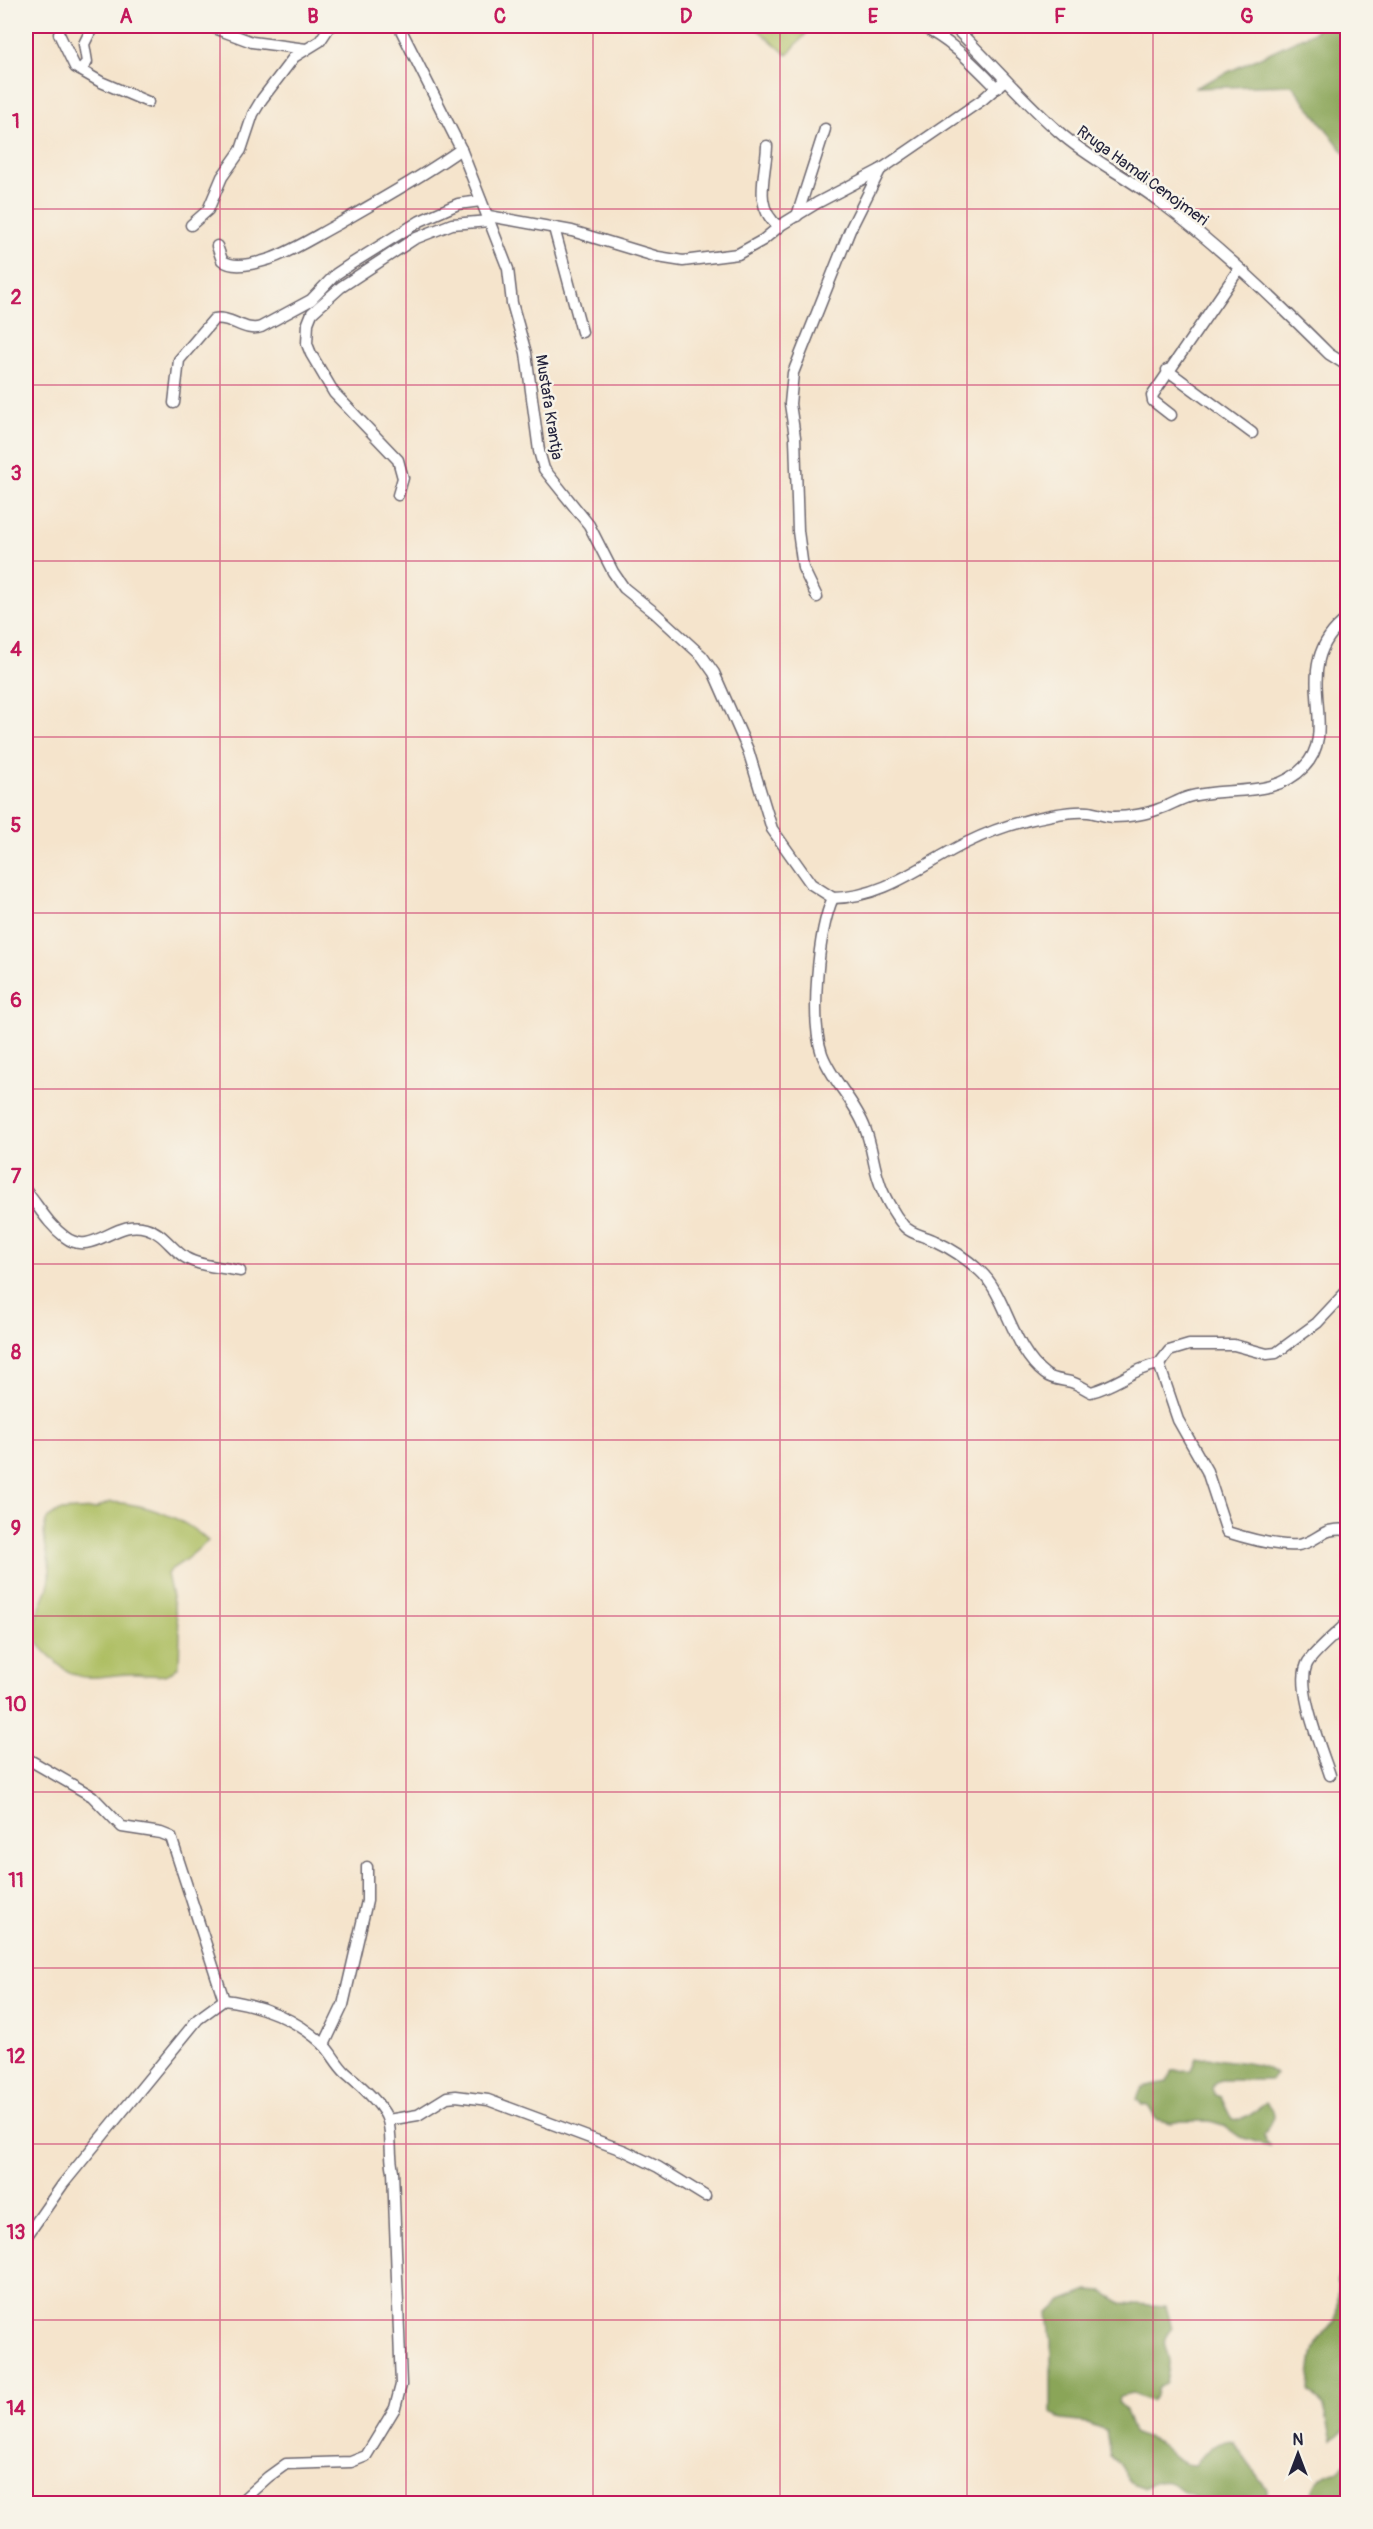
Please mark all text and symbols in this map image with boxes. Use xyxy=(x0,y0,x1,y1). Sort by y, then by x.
text: A xyxy=(120,4,133,29)
text: B xyxy=(307,4,319,29)
text: C xyxy=(494,4,506,29)
text: D xyxy=(680,4,693,29)
text: E xyxy=(868,4,879,29)
text: F xyxy=(1054,4,1066,29)
text: G xyxy=(1240,4,1254,29)
text: 1 xyxy=(12,109,20,134)
street label: Rruga Hamdi Cenojmeri xyxy=(1073,121,1212,230)
text: 2 xyxy=(10,285,22,310)
street label: Mustafa Krantja xyxy=(531,353,567,461)
text: 3 xyxy=(10,461,22,486)
text: 4 xyxy=(10,637,22,662)
text: 5 xyxy=(11,813,22,838)
text: 6 xyxy=(10,988,22,1013)
text: 7 xyxy=(11,1164,22,1189)
text: 8 xyxy=(11,1340,21,1365)
text: 9 xyxy=(11,1516,21,1541)
text: 10 xyxy=(5,1692,27,1717)
text: 11 xyxy=(8,1868,24,1893)
text: 12 xyxy=(7,2044,26,2069)
text: 13 xyxy=(7,2220,25,2245)
text: 14 xyxy=(6,2396,26,2421)
north arrow xyxy=(1268,2424,1328,2484)
text: N xyxy=(1293,2430,1304,2450)

